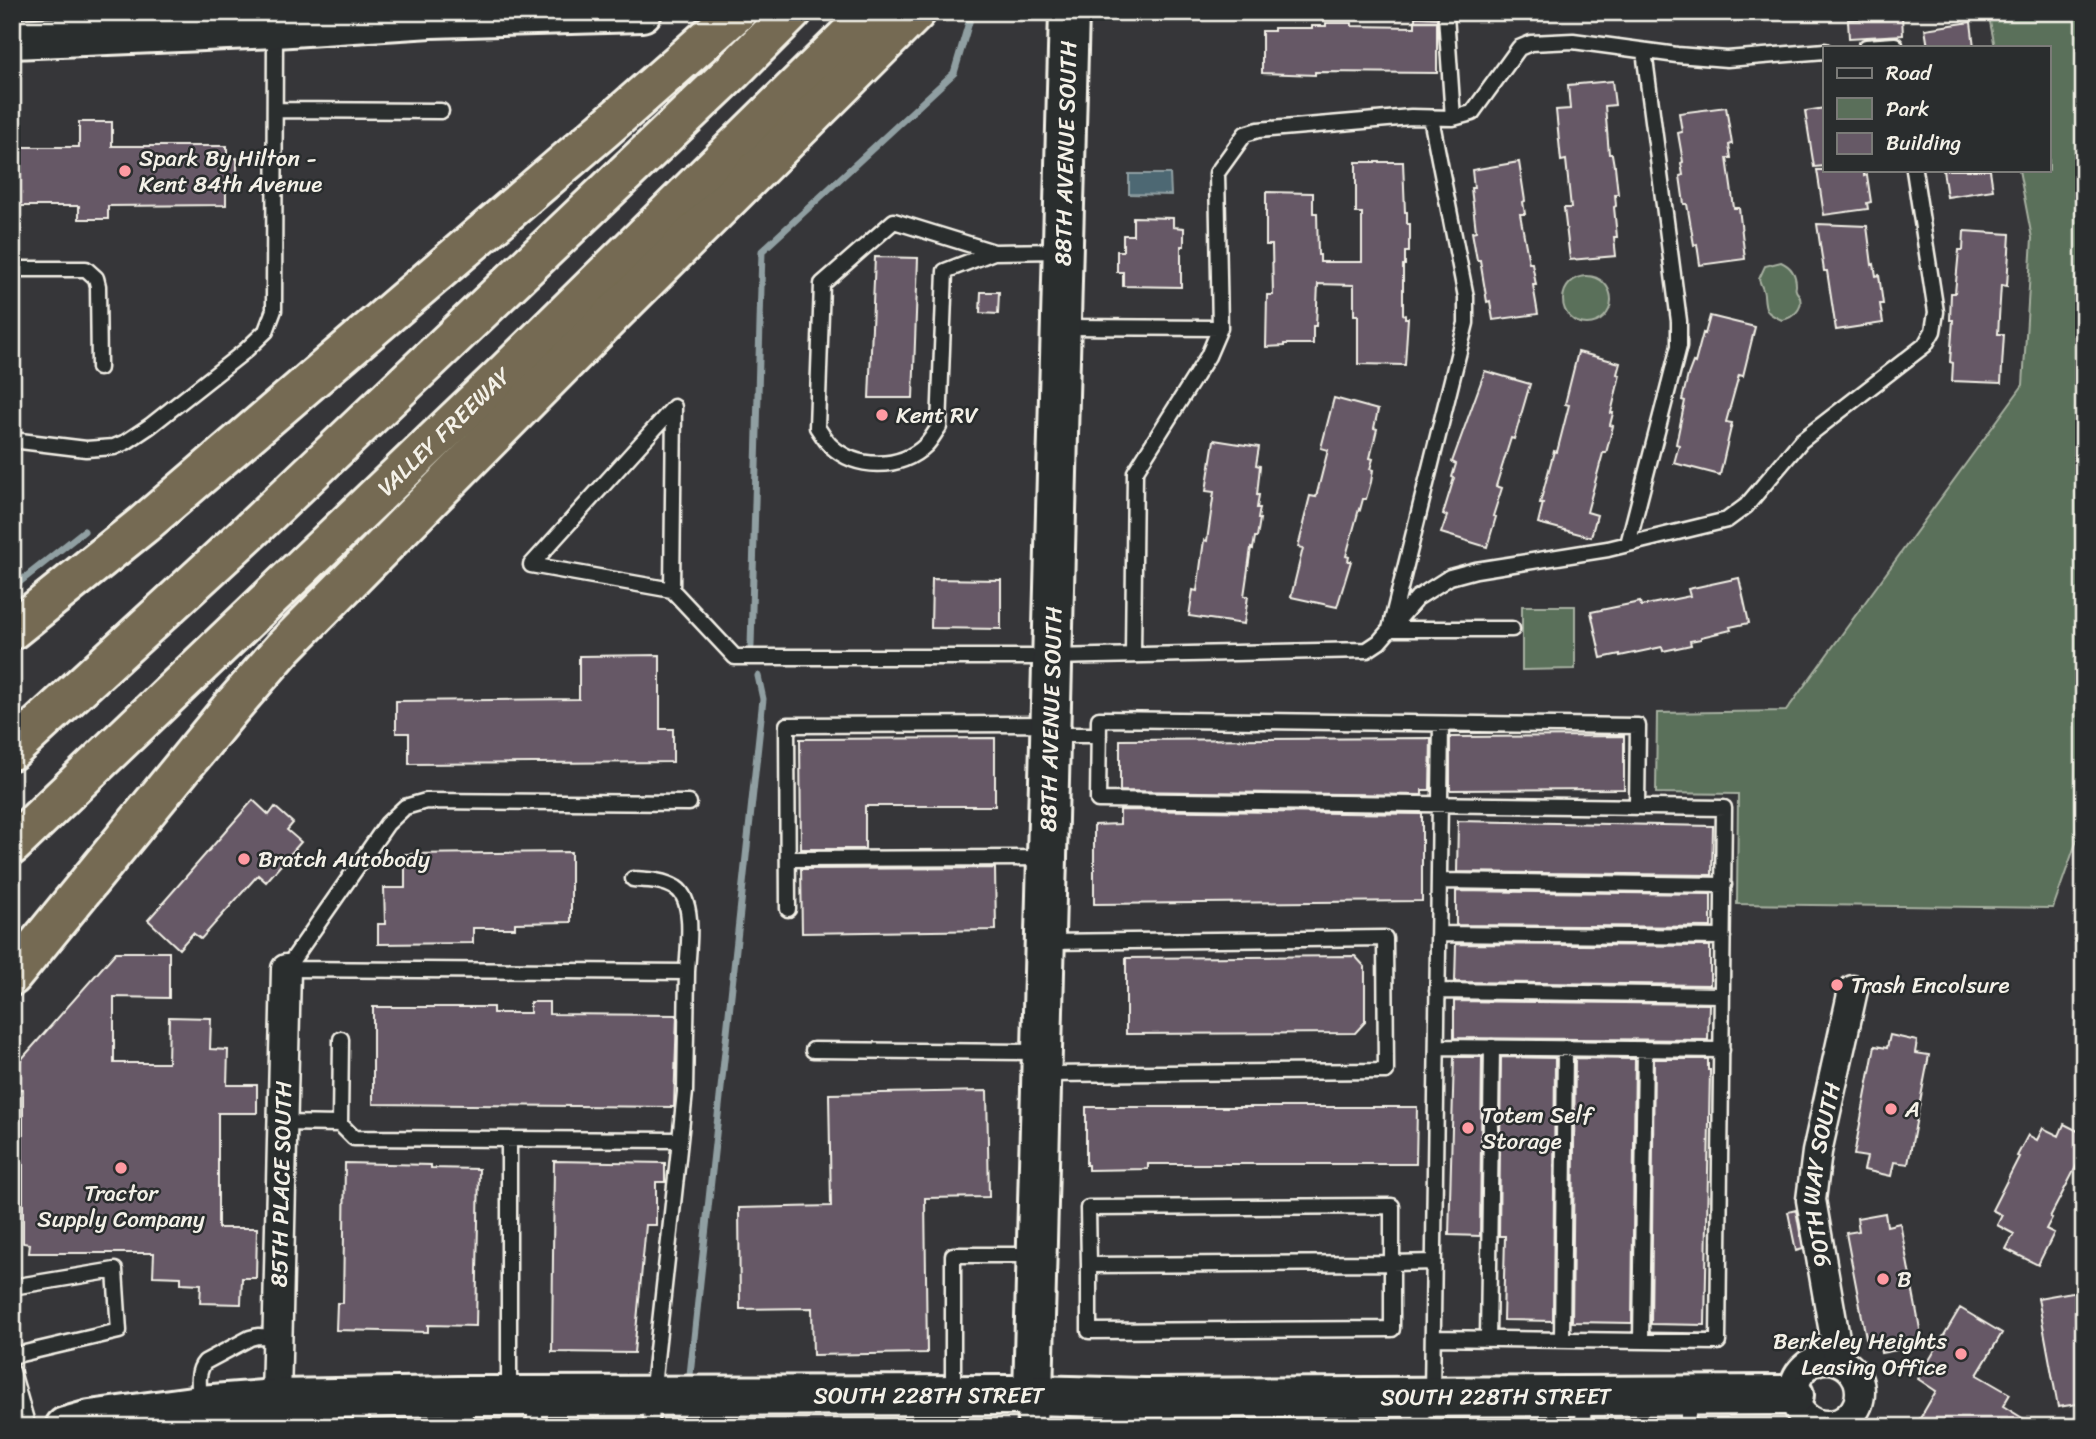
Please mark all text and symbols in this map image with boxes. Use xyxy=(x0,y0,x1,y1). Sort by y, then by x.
street label: 88TH AVENUE SOUTH xyxy=(1042,40,1089,267)
legend xyxy=(1823,46,2050,172)
text: Road xyxy=(1886,54,1933,92)
text: Park xyxy=(1886,90,1929,128)
text: Building xyxy=(1886,124,1962,162)
place label: Spark By Hilton - Kent 84th Avenue xyxy=(139,138,322,205)
marker: Spark By Hilton - Kent 84th Avenue xyxy=(117,163,133,179)
street label: VALLEY FREEWAY xyxy=(367,356,522,506)
place label: Kent RV xyxy=(896,395,979,436)
marker: Kent RV xyxy=(874,407,890,423)
street label: 88TH AVENUE SOUTH xyxy=(1027,605,1074,832)
place label: Bratch Autobody xyxy=(258,839,430,880)
marker: Bratch Autobody xyxy=(236,851,252,867)
place label: Trash Encolsure xyxy=(1851,965,2010,1006)
marker: Trash Encolsure xyxy=(1829,977,1845,993)
street label: 90TH WAY SOUTH xyxy=(1790,1078,1853,1271)
street label: 85TH PLACE SOUTH xyxy=(258,1080,304,1288)
place label: A xyxy=(1904,1089,1920,1130)
place label: Totem Self Storage xyxy=(1482,1095,1595,1162)
marker: A xyxy=(1883,1101,1899,1117)
marker: Totem Self Storage xyxy=(1460,1120,1476,1136)
marker: Tractor Supply Company xyxy=(113,1160,129,1176)
place label: Tractor Supply Company xyxy=(37,1173,205,1240)
place label: B xyxy=(1897,1259,1912,1300)
marker: B xyxy=(1875,1271,1891,1287)
place label: Berkeley Heights Leasing Office xyxy=(1773,1321,1947,1388)
marker: Berkeley Heights Leasing Office xyxy=(1953,1346,1969,1362)
street label: SOUTH 228TH STREET xyxy=(814,1374,1046,1416)
street label: SOUTH 228TH STREET xyxy=(1380,1375,1613,1417)

